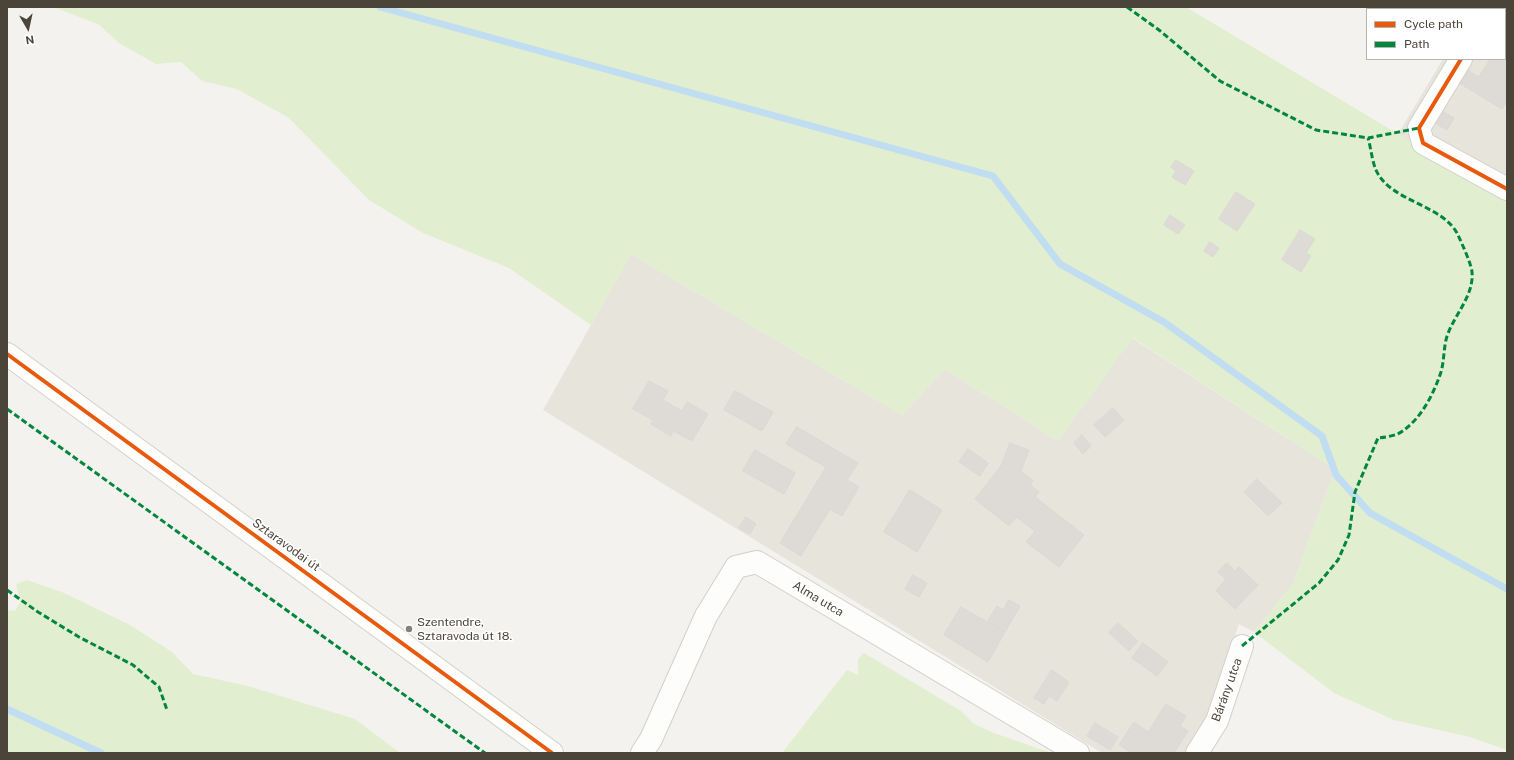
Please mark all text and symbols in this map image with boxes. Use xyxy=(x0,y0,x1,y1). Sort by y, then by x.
north arrow xyxy=(8,8,48,48)
legend xyxy=(1366,8,1506,60)
text: Cycle path xyxy=(1404,17,1463,31)
text: N xyxy=(25,33,35,46)
text: Path xyxy=(1404,37,1430,51)
street label: Sztaravodai út xyxy=(249,516,323,574)
street label: Alma utca xyxy=(790,578,846,620)
place label: Szentendre, Sztaravoda út 18. xyxy=(417,615,512,643)
marker: Szentendre, Sztaravoda út 18. xyxy=(404,624,414,634)
street label: Bárány utca xyxy=(1209,656,1245,724)

